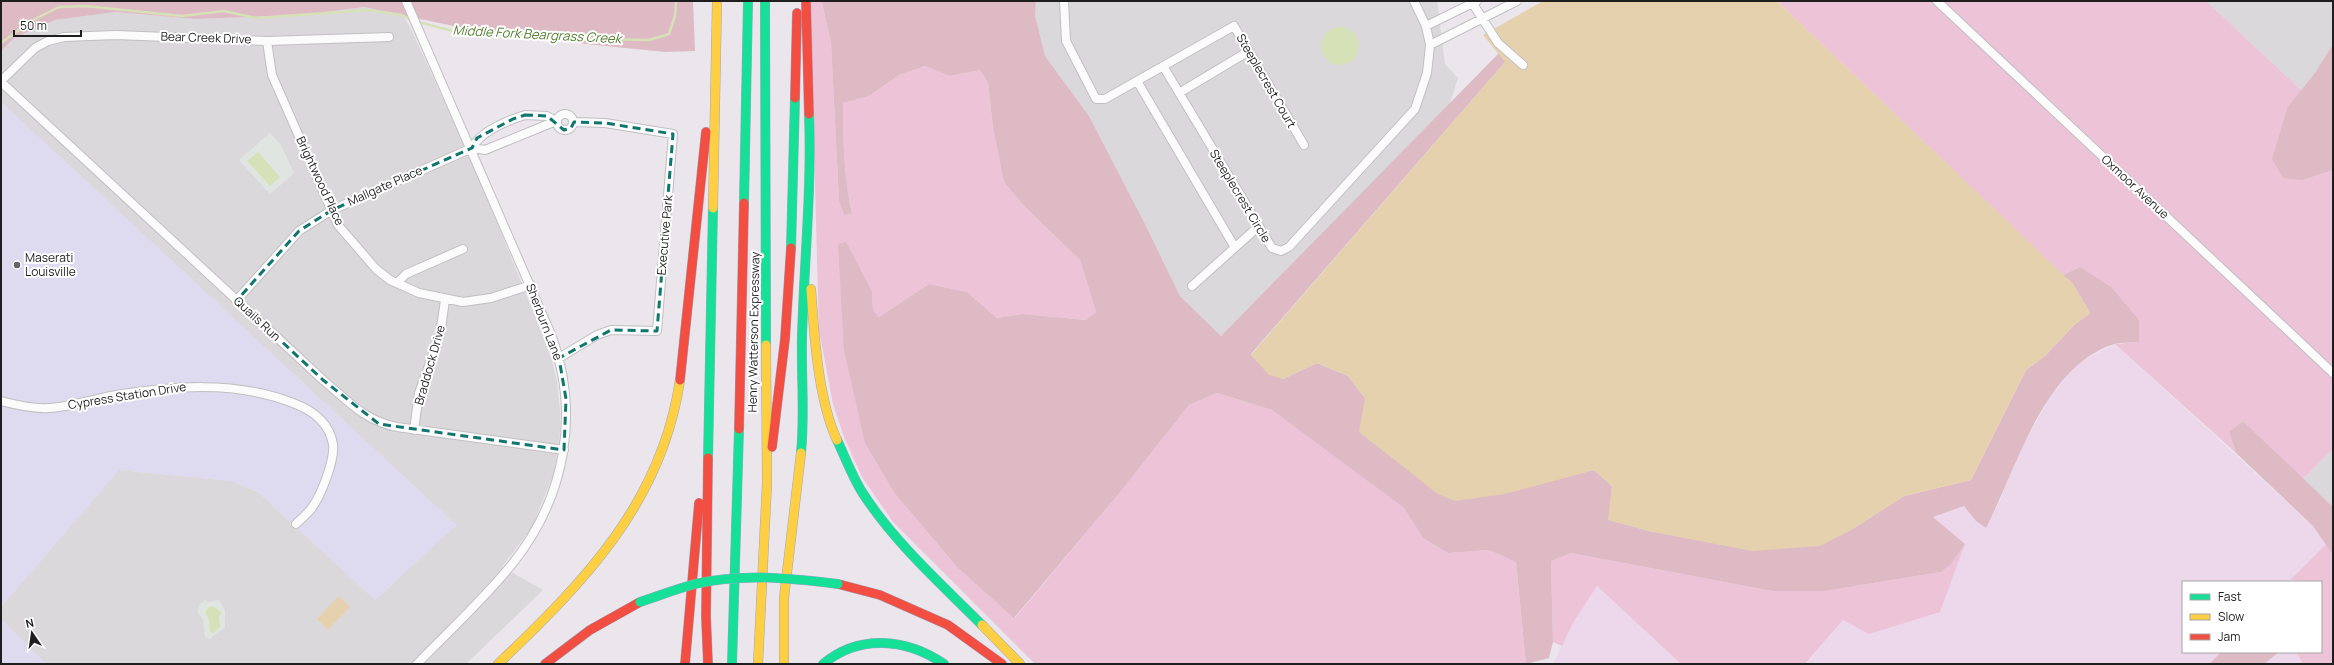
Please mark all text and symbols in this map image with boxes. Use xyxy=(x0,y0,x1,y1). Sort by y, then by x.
scale bar xyxy=(14,12,81,38)
text: 50 m xyxy=(20,17,47,34)
water label: Middle Fork Beargrass Creek xyxy=(452,21,624,48)
street label: Bear Creek Drive xyxy=(160,27,252,48)
street label: Steeplecrest Court xyxy=(1233,31,1300,131)
street label: Brightwood Place xyxy=(292,134,349,228)
street label: Steeplecrest Circle xyxy=(1206,146,1275,246)
street label: Oxmoor Avenue xyxy=(2098,151,2173,222)
street label: Mallgate Place xyxy=(345,161,425,210)
street label: Executive Park xyxy=(653,193,677,276)
place label: Maserati Louisville xyxy=(25,249,76,280)
street label: Henry Watterson Expressway xyxy=(744,251,763,413)
marker: Maserati Louisville xyxy=(12,260,22,270)
street label: Sherburn Lane xyxy=(522,281,567,363)
street label: Quails Run xyxy=(230,292,285,345)
street label: Braddock Drive xyxy=(410,323,449,407)
street label: Cypress Station Drive xyxy=(67,378,187,413)
legend xyxy=(2182,581,2322,653)
text: Fast xyxy=(2218,588,2242,605)
text: Slow xyxy=(2218,608,2244,625)
north arrow xyxy=(12,613,52,653)
text: N xyxy=(24,615,35,631)
text: Jam xyxy=(2218,628,2240,645)

